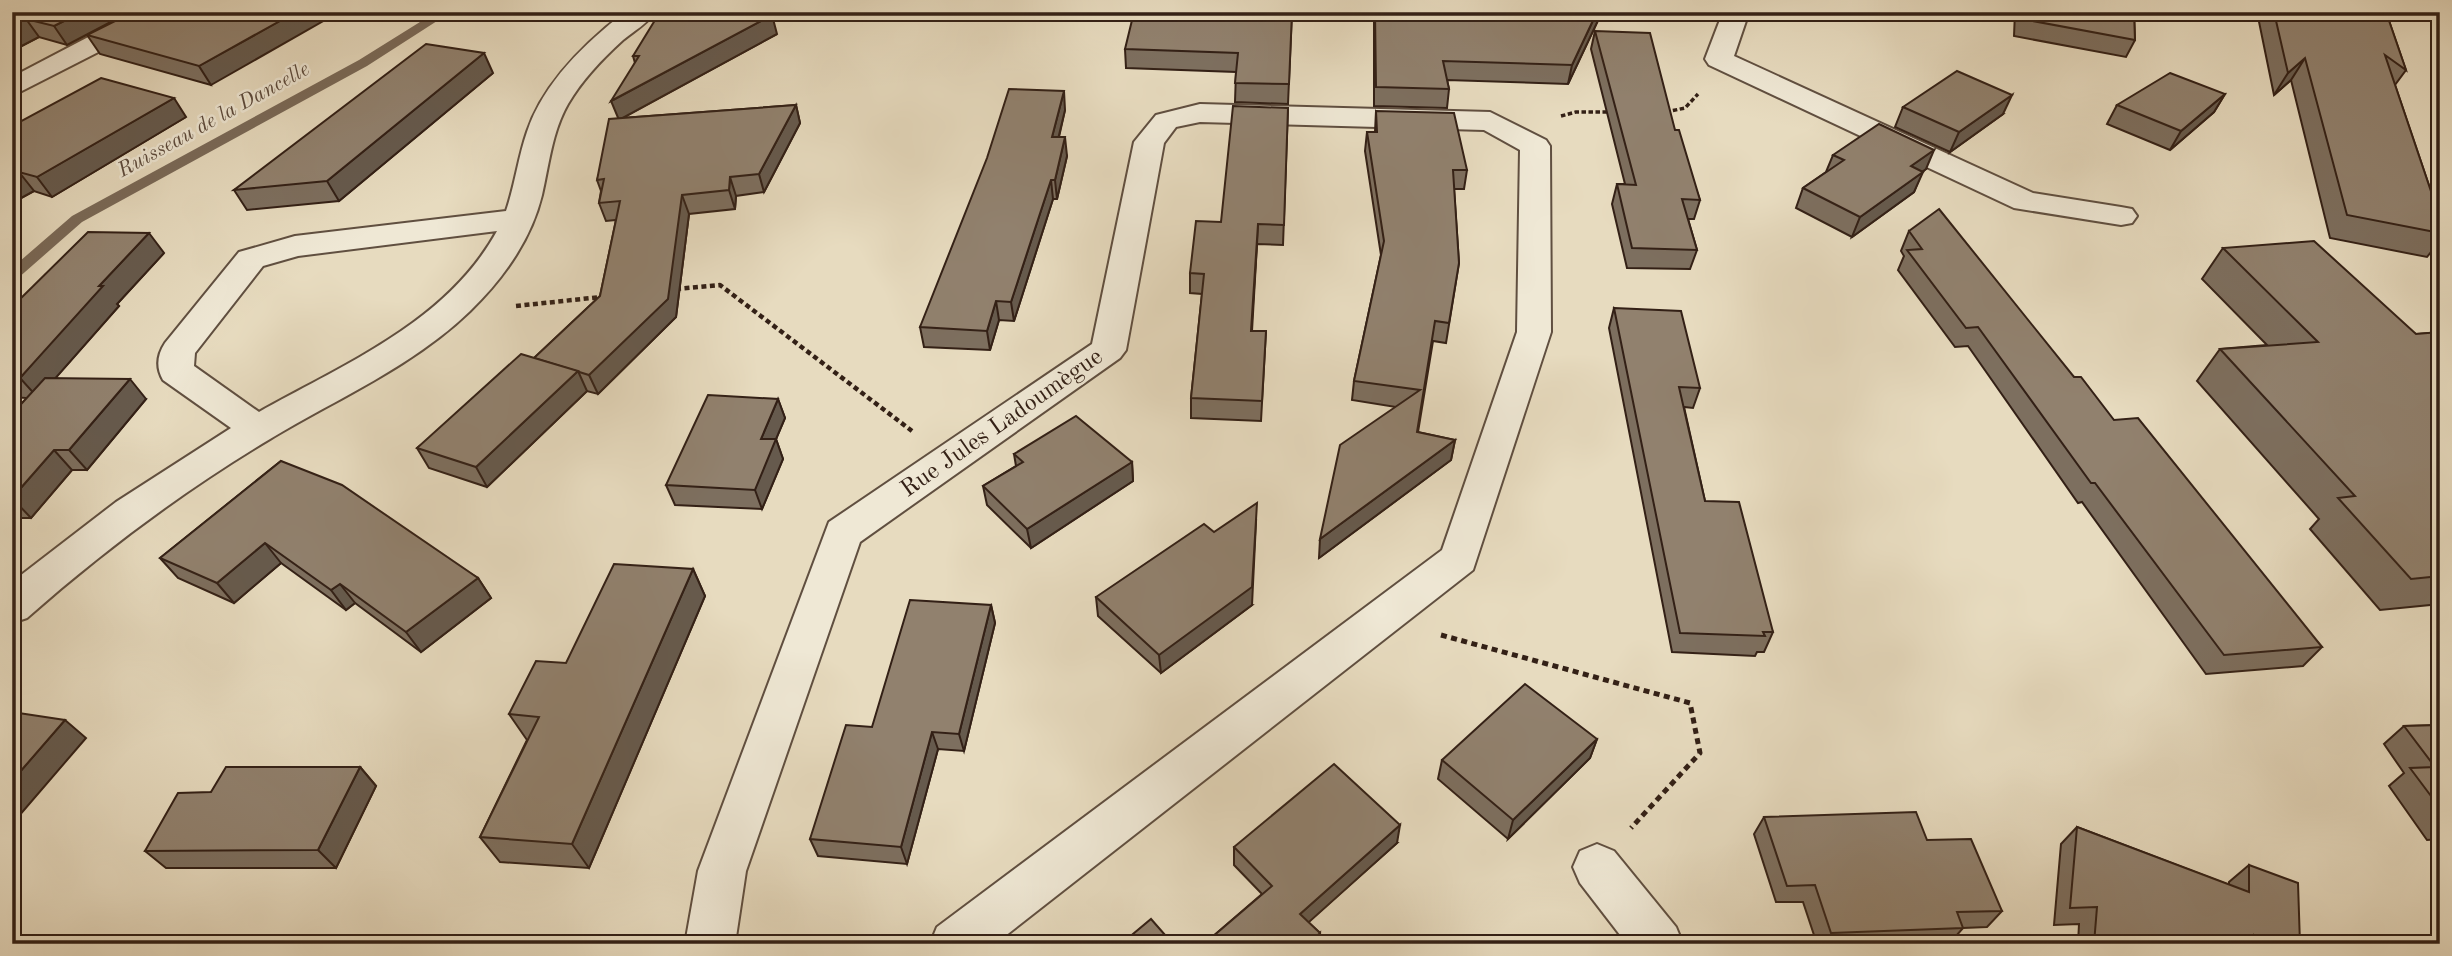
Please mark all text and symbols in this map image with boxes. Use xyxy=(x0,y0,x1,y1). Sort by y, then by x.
water label: Ruisseau de la Dancelle xyxy=(113,59,313,182)
street label: Rue Jules Ladoumègue xyxy=(897,345,1107,502)

